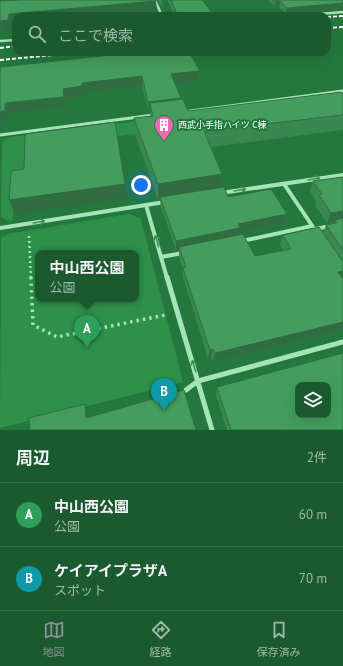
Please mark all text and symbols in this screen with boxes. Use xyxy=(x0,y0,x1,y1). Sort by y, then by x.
search box xyxy=(12,12,331,56)
icon: search xyxy=(26,23,48,45)
text: ここで検索 xyxy=(58,26,133,45)
building icon: 西武小手指ハイツ C棟 xyxy=(153,114,175,142)
place label: 西武小手指ハイツ C棟 xyxy=(178,119,267,130)
your location xyxy=(131,175,151,195)
one-way arrow xyxy=(307,175,320,183)
one-way arrow xyxy=(233,186,246,194)
one-way arrow xyxy=(32,218,45,226)
one-way arrow xyxy=(153,235,160,248)
popup xyxy=(35,250,139,302)
text: 中山西公園 xyxy=(49,258,125,277)
text: 公園 xyxy=(49,279,76,296)
pin: A xyxy=(74,315,100,348)
one-way arrow xyxy=(190,359,197,372)
pin: B xyxy=(151,378,177,411)
map controls xyxy=(295,382,331,418)
button: layers xyxy=(295,382,331,418)
text: 周辺 xyxy=(16,447,50,469)
text: 2件 xyxy=(307,449,327,466)
text: 中山西公園 xyxy=(54,497,129,516)
text: A xyxy=(25,506,33,523)
text: 60 m xyxy=(299,506,327,523)
text: 公園 xyxy=(54,518,80,535)
text: ケイアイプラザA xyxy=(54,561,167,580)
text: B xyxy=(25,570,33,587)
text: 70 m xyxy=(299,570,327,587)
text: スポット xyxy=(54,582,106,599)
tab: 地図 xyxy=(43,619,65,659)
tab: 経路 xyxy=(150,619,172,659)
tab: 保存済み xyxy=(257,619,301,659)

